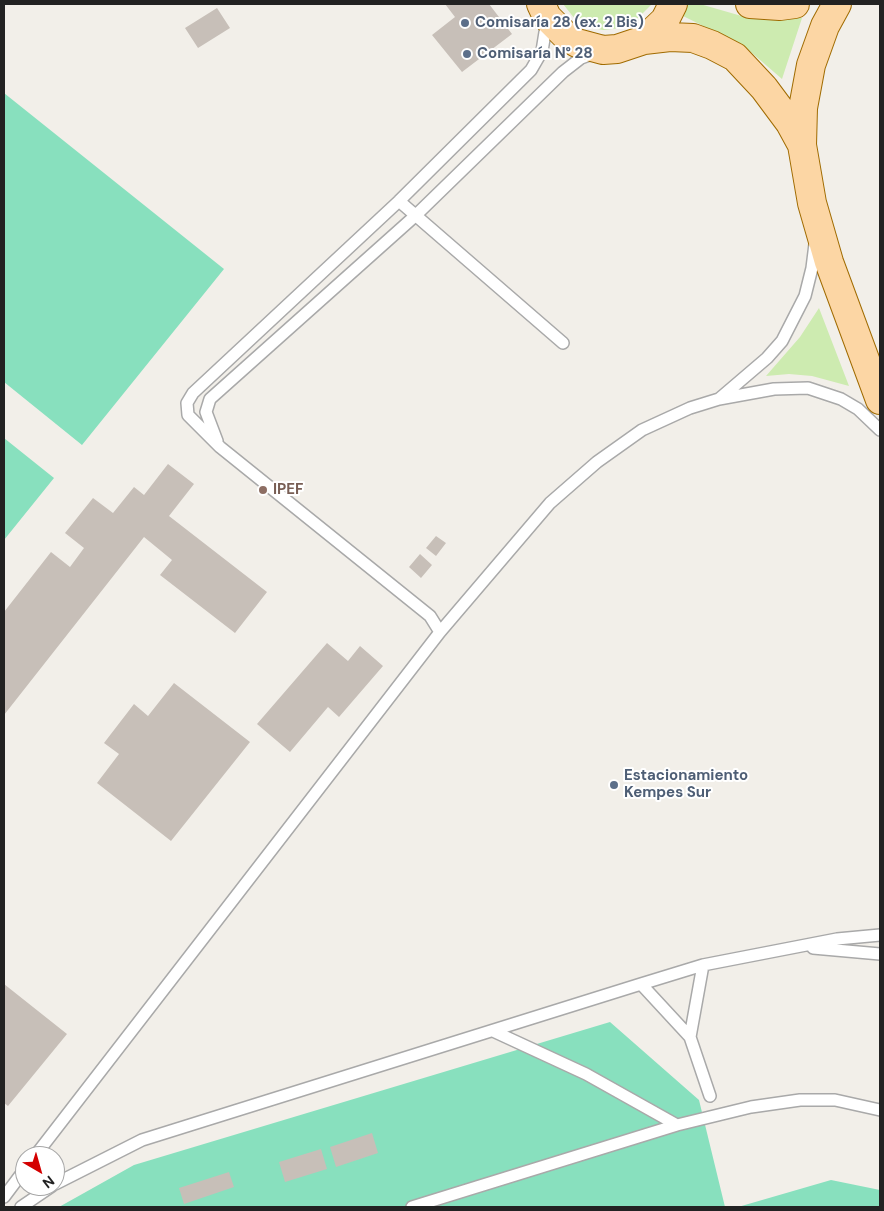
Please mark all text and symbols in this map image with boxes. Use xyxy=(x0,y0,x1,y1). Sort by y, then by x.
place label: Comisaría 28 (ex. 2 Bis) xyxy=(475,14,644,32)
marker: Comisaría 28 (ex. 2 Bis) xyxy=(459,17,471,29)
place label: Comisaría N° 28 xyxy=(477,45,593,63)
marker: Comisaría N° 28 xyxy=(461,48,473,60)
place label: IPEF xyxy=(273,481,303,499)
marker: IPEF xyxy=(257,484,269,496)
place label: Estacionamiento Kempes Sur xyxy=(624,767,748,802)
marker: Estacionamiento Kempes Sur xyxy=(608,779,620,791)
north arrow xyxy=(15,1146,65,1196)
text: N xyxy=(39,1172,58,1192)

